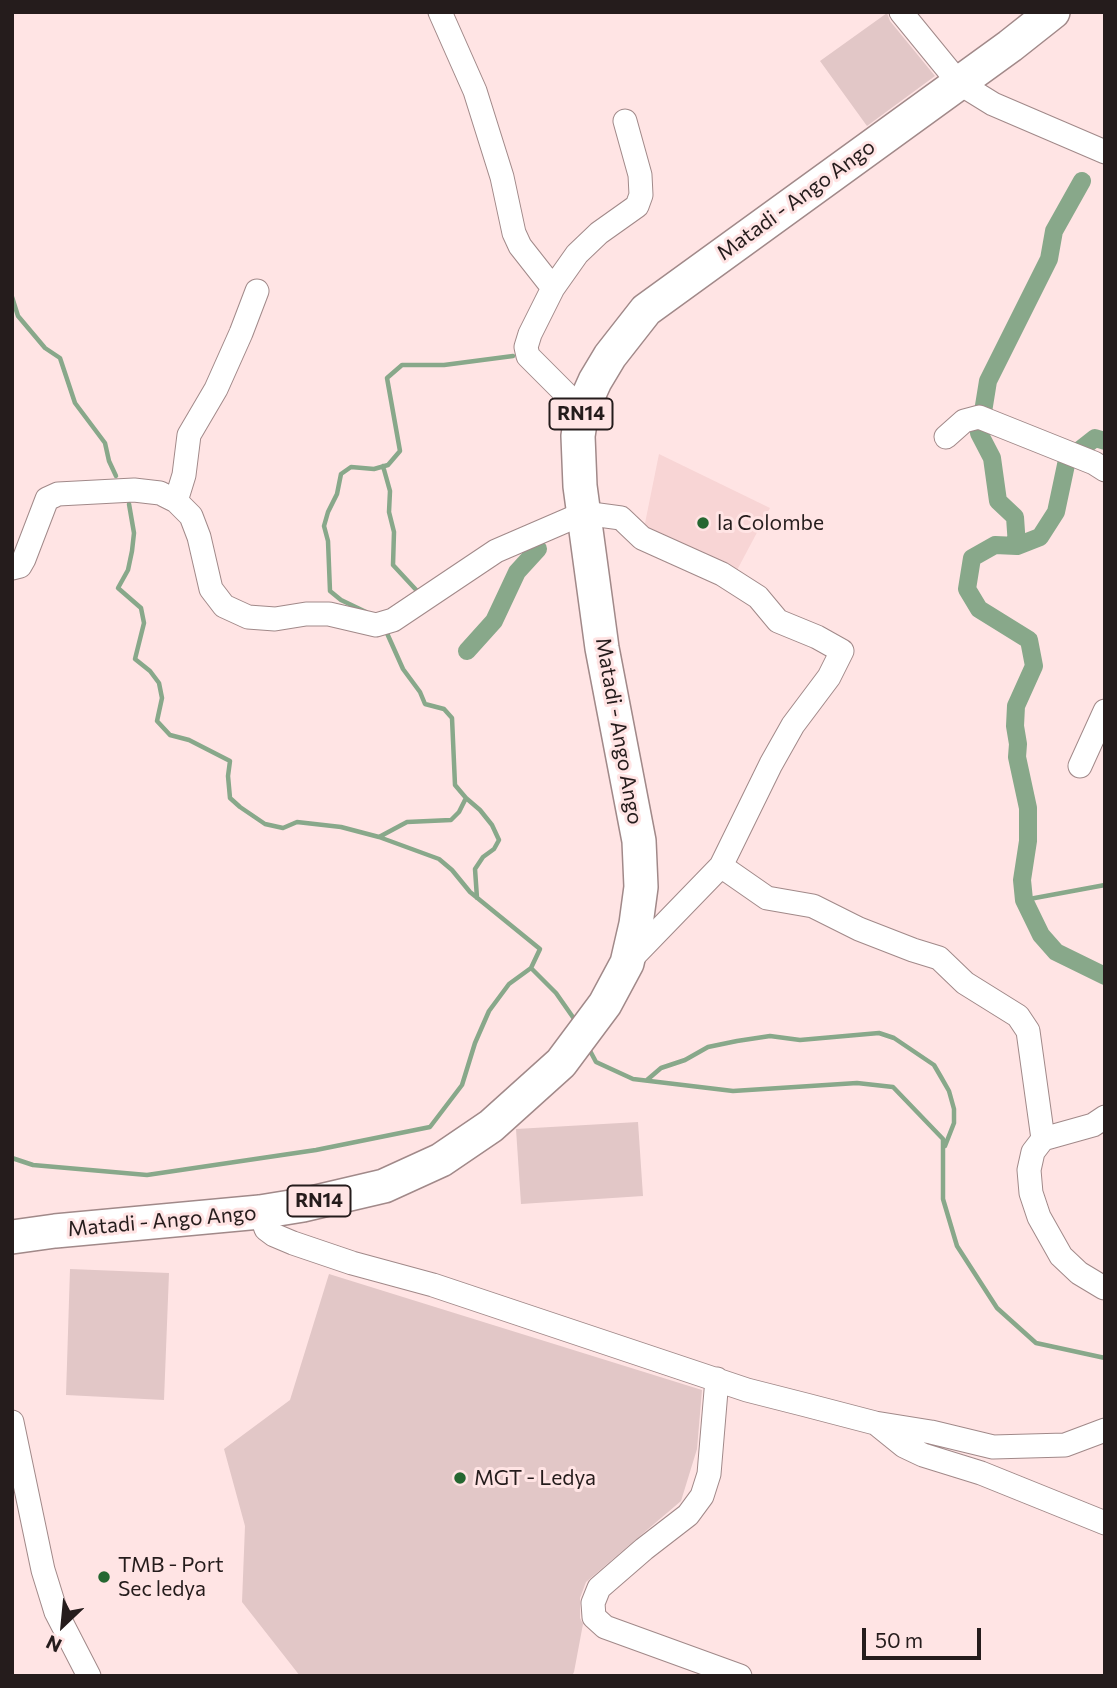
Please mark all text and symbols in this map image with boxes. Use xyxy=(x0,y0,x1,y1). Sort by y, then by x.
street label: Matadi - Ango Ango xyxy=(712,134,880,266)
road number: RN14 xyxy=(550,398,612,430)
place label: la Colombe xyxy=(717,510,824,536)
marker: la Colombe xyxy=(695,515,711,531)
street label: Matadi - Ango Ango xyxy=(590,636,648,826)
road number: RN14 xyxy=(288,1186,350,1217)
street label: Matadi - Ango Ango xyxy=(67,1200,257,1242)
place label: MGT - Ledya xyxy=(474,1465,596,1491)
marker: MGT - Ledya xyxy=(452,1470,468,1486)
place label: TMB - Port Sec ledya xyxy=(118,1552,224,1602)
marker: TMB - Port Sec ledya xyxy=(96,1569,112,1585)
north arrow xyxy=(28,1590,98,1660)
scale bar xyxy=(865,1614,984,1658)
text: 50 m xyxy=(875,1627,923,1652)
text: N xyxy=(42,1631,65,1658)

